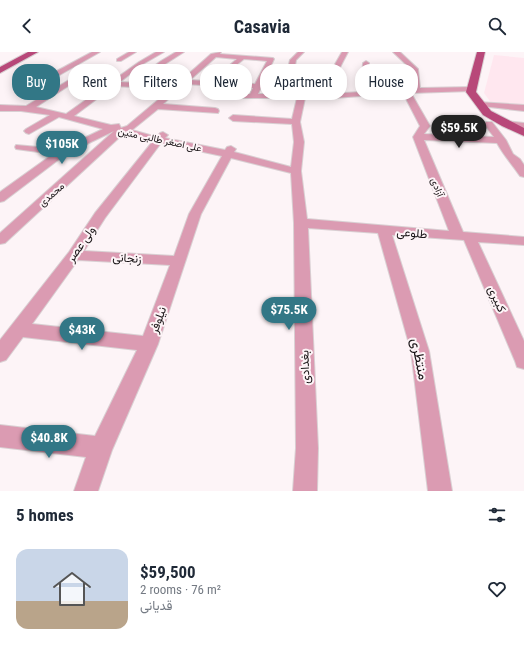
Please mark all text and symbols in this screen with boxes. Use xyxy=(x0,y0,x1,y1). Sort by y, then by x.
icon: back xyxy=(16,15,38,37)
icon: search xyxy=(486,15,508,37)
text: Casavia xyxy=(234,16,290,37)
chip: Buy xyxy=(12,64,60,100)
chip: Rent xyxy=(68,64,121,100)
chip: Filters xyxy=(129,64,192,100)
chip: New xyxy=(200,64,252,100)
chip: Apartment xyxy=(260,64,347,100)
chip: House xyxy=(355,64,418,100)
pin: $59.5K xyxy=(426,115,492,149)
text: $59.5K xyxy=(440,120,478,135)
street label: علی اصغر طالبی متین xyxy=(117,125,203,155)
pin: $105K xyxy=(34,131,90,165)
text: $105K xyxy=(45,136,79,151)
street label: آزادی xyxy=(428,176,446,199)
street label: محمدی xyxy=(36,180,67,209)
street label: ولی عصر xyxy=(63,223,99,266)
street label: طلوعی xyxy=(396,225,428,242)
street label: زنجانی xyxy=(112,250,142,267)
street label: کبیری xyxy=(484,284,509,315)
pin: $75.5K xyxy=(256,297,322,331)
text: $75.5K xyxy=(270,302,308,317)
street label: نیلوفر xyxy=(146,305,170,336)
pin: $43K xyxy=(58,317,106,351)
text: $43K xyxy=(69,322,95,337)
street label: منتظری xyxy=(407,337,432,381)
street label: بغدادی xyxy=(297,350,314,384)
pin: $40.8K xyxy=(16,425,82,459)
text: $40.8K xyxy=(30,430,68,445)
icon: filters xyxy=(486,504,508,526)
text: 5 homes xyxy=(16,505,74,525)
text: $59,500 xyxy=(140,562,196,582)
icon: home xyxy=(48,565,96,613)
icon: heart xyxy=(486,578,508,600)
text: 2 rooms · 76 m² xyxy=(140,582,221,597)
text: قدیانی xyxy=(140,598,172,613)

